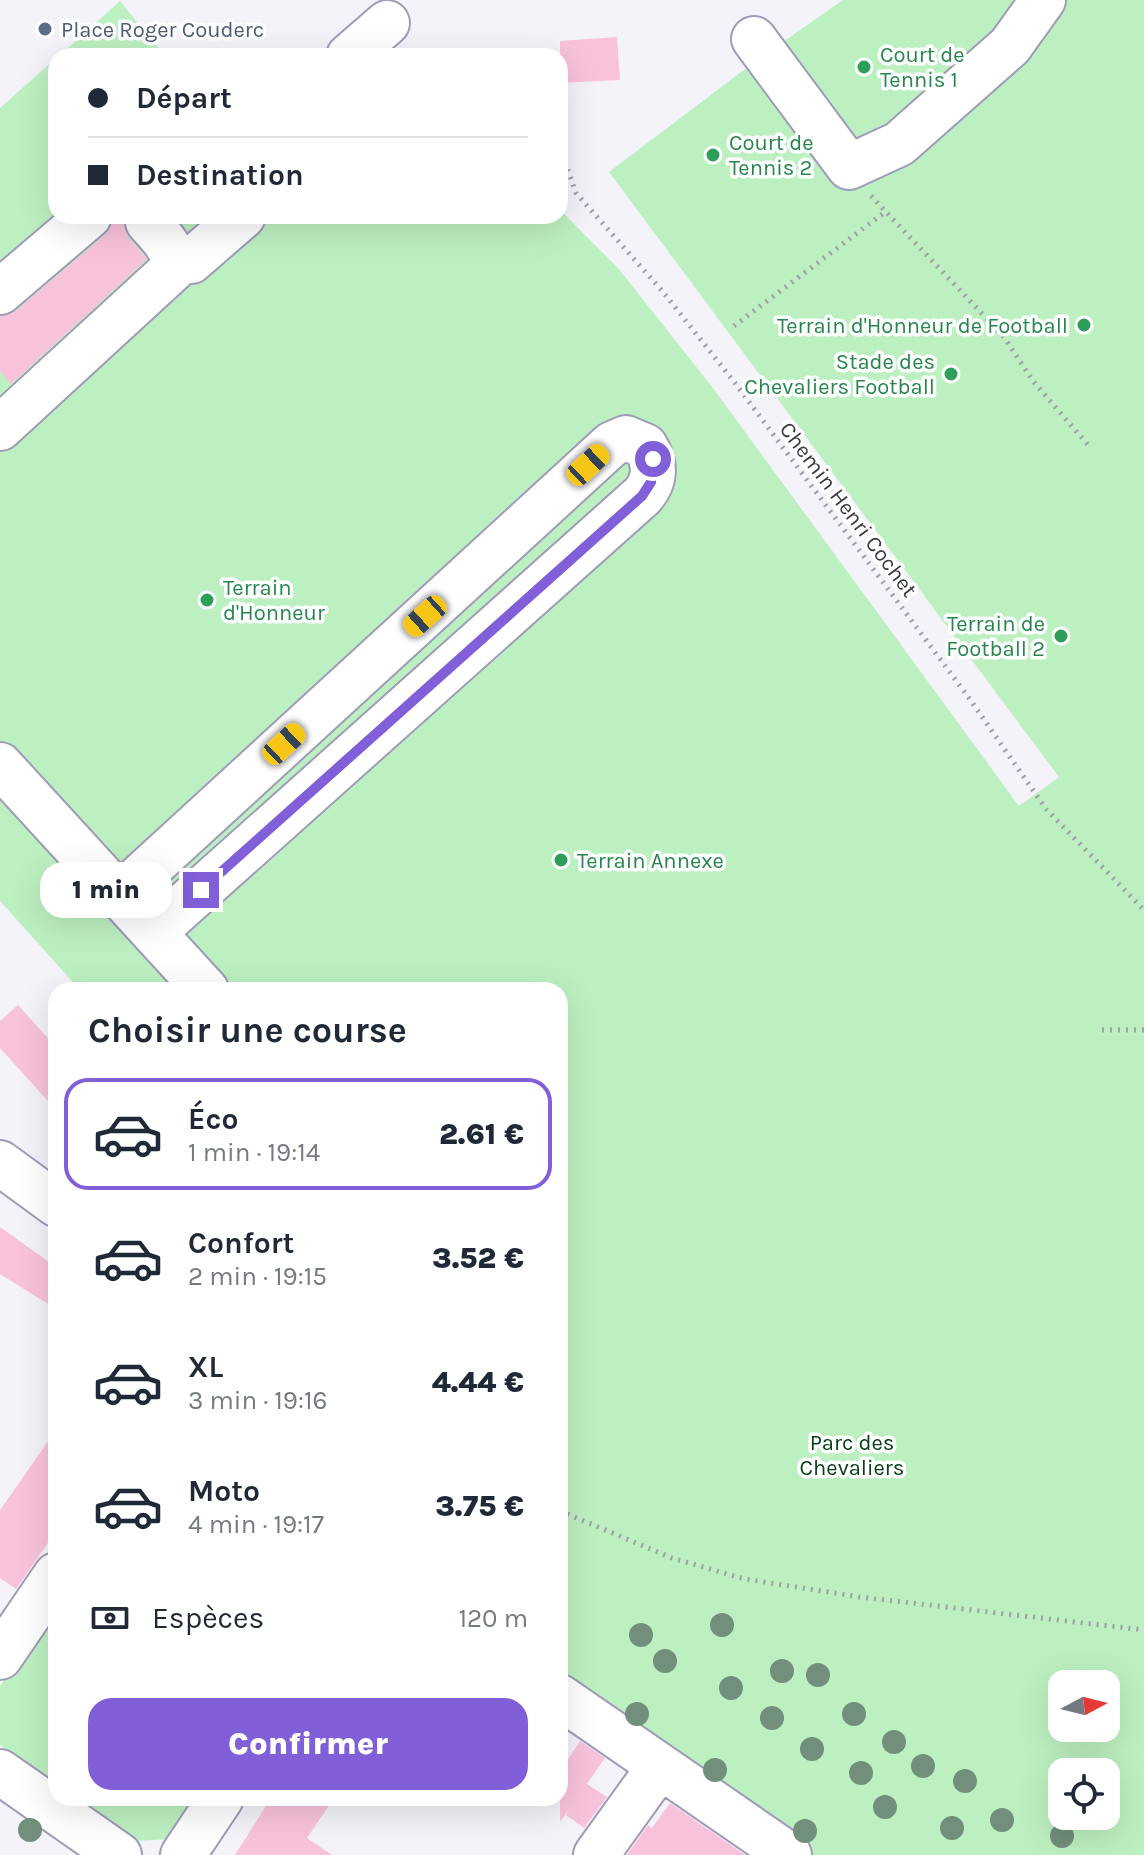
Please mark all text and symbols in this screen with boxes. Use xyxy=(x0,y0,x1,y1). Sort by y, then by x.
place label: Place Roger Couderc xyxy=(61,17,264,43)
marker: Place Roger Couderc xyxy=(36,20,54,38)
place label: Court de Tennis 1 xyxy=(880,42,965,93)
marker: Court de Tennis 1 xyxy=(855,58,873,76)
text: Départ xyxy=(136,80,232,116)
place label: Court de Tennis 2 xyxy=(729,130,814,181)
marker: Court de Tennis 2 xyxy=(704,146,722,164)
text: Destination xyxy=(136,157,304,193)
place label: Terrain d'Honneur de Football xyxy=(777,313,1068,339)
marker: Terrain d'Honneur de Football xyxy=(1075,316,1093,334)
place label: Stade des Chevaliers Football xyxy=(744,349,935,400)
marker: Stade des Chevaliers Football xyxy=(942,365,960,383)
street label: Chemin Henri Cochet xyxy=(774,417,923,602)
car xyxy=(562,440,614,490)
route start xyxy=(635,441,671,477)
place label: Terrain d'Honneur xyxy=(223,575,325,626)
marker: Terrain d'Honneur xyxy=(198,591,216,609)
car xyxy=(399,591,451,641)
place label: Terrain de Football 2 xyxy=(946,611,1045,662)
marker: Terrain de Football 2 xyxy=(1052,627,1070,645)
car xyxy=(258,719,310,769)
place label: Terrain Annexe xyxy=(577,848,724,874)
marker: Terrain Annexe xyxy=(552,851,570,869)
callout: 1 min xyxy=(41,862,173,918)
route end xyxy=(183,872,219,908)
text: 1 min xyxy=(72,874,140,905)
text: Choisir une course xyxy=(88,1009,407,1051)
icon: car xyxy=(92,1098,164,1170)
text: Éco xyxy=(188,1101,238,1137)
text: 2.61 € xyxy=(439,1116,524,1152)
text: 1 min · 19:14 xyxy=(188,1137,320,1168)
icon: car xyxy=(92,1222,164,1294)
text: Confort xyxy=(188,1225,294,1261)
text: 3.52 € xyxy=(432,1240,524,1276)
text: 2 min · 19:15 xyxy=(188,1261,327,1292)
icon: car xyxy=(92,1346,164,1418)
text: XL xyxy=(188,1349,223,1385)
text: 4.44 € xyxy=(432,1364,524,1400)
text: 3 min · 19:16 xyxy=(188,1385,327,1416)
park label: Parc des Chevaliers xyxy=(800,1430,904,1481)
icon: car xyxy=(92,1470,164,1542)
text: Moto xyxy=(188,1473,260,1509)
text: 3.75 € xyxy=(435,1488,524,1524)
text: 4 min · 19:17 xyxy=(188,1509,324,1540)
icon: cash xyxy=(88,1596,132,1640)
text: Espèces xyxy=(152,1600,264,1636)
text: 120 m xyxy=(458,1603,528,1634)
north arrow xyxy=(1048,1670,1120,1742)
map controls xyxy=(1048,1670,1120,1830)
button: Confirmer xyxy=(88,1698,528,1790)
button: locate xyxy=(1048,1758,1120,1830)

